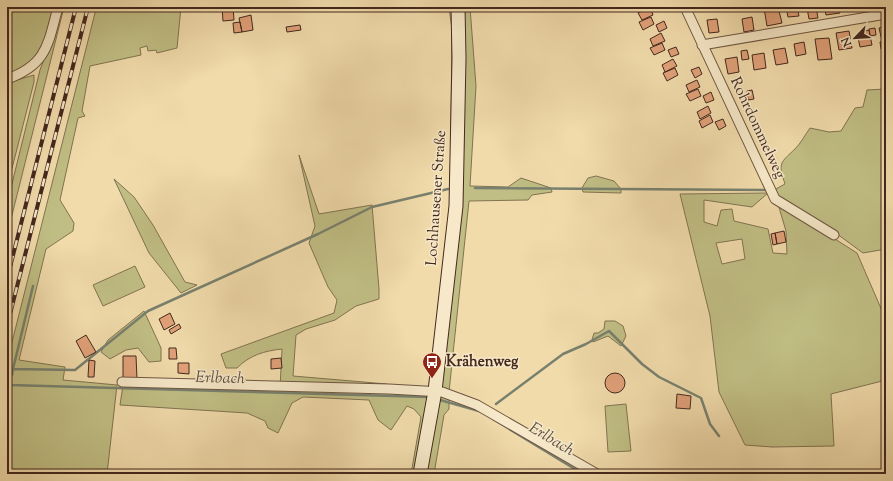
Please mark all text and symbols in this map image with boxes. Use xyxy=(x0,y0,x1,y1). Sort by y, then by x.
north arrow xyxy=(835,18,875,58)
text: N xyxy=(838,34,856,50)
street label: Rohrdommelweg xyxy=(724,74,790,182)
street label: Lochhausener Straße xyxy=(422,130,452,266)
bus stop icon: Krähenweg xyxy=(421,351,443,379)
place label: Krähenweg xyxy=(446,352,519,373)
water label: Erlbach xyxy=(195,367,245,391)
water label: Erlbach xyxy=(524,417,578,463)

